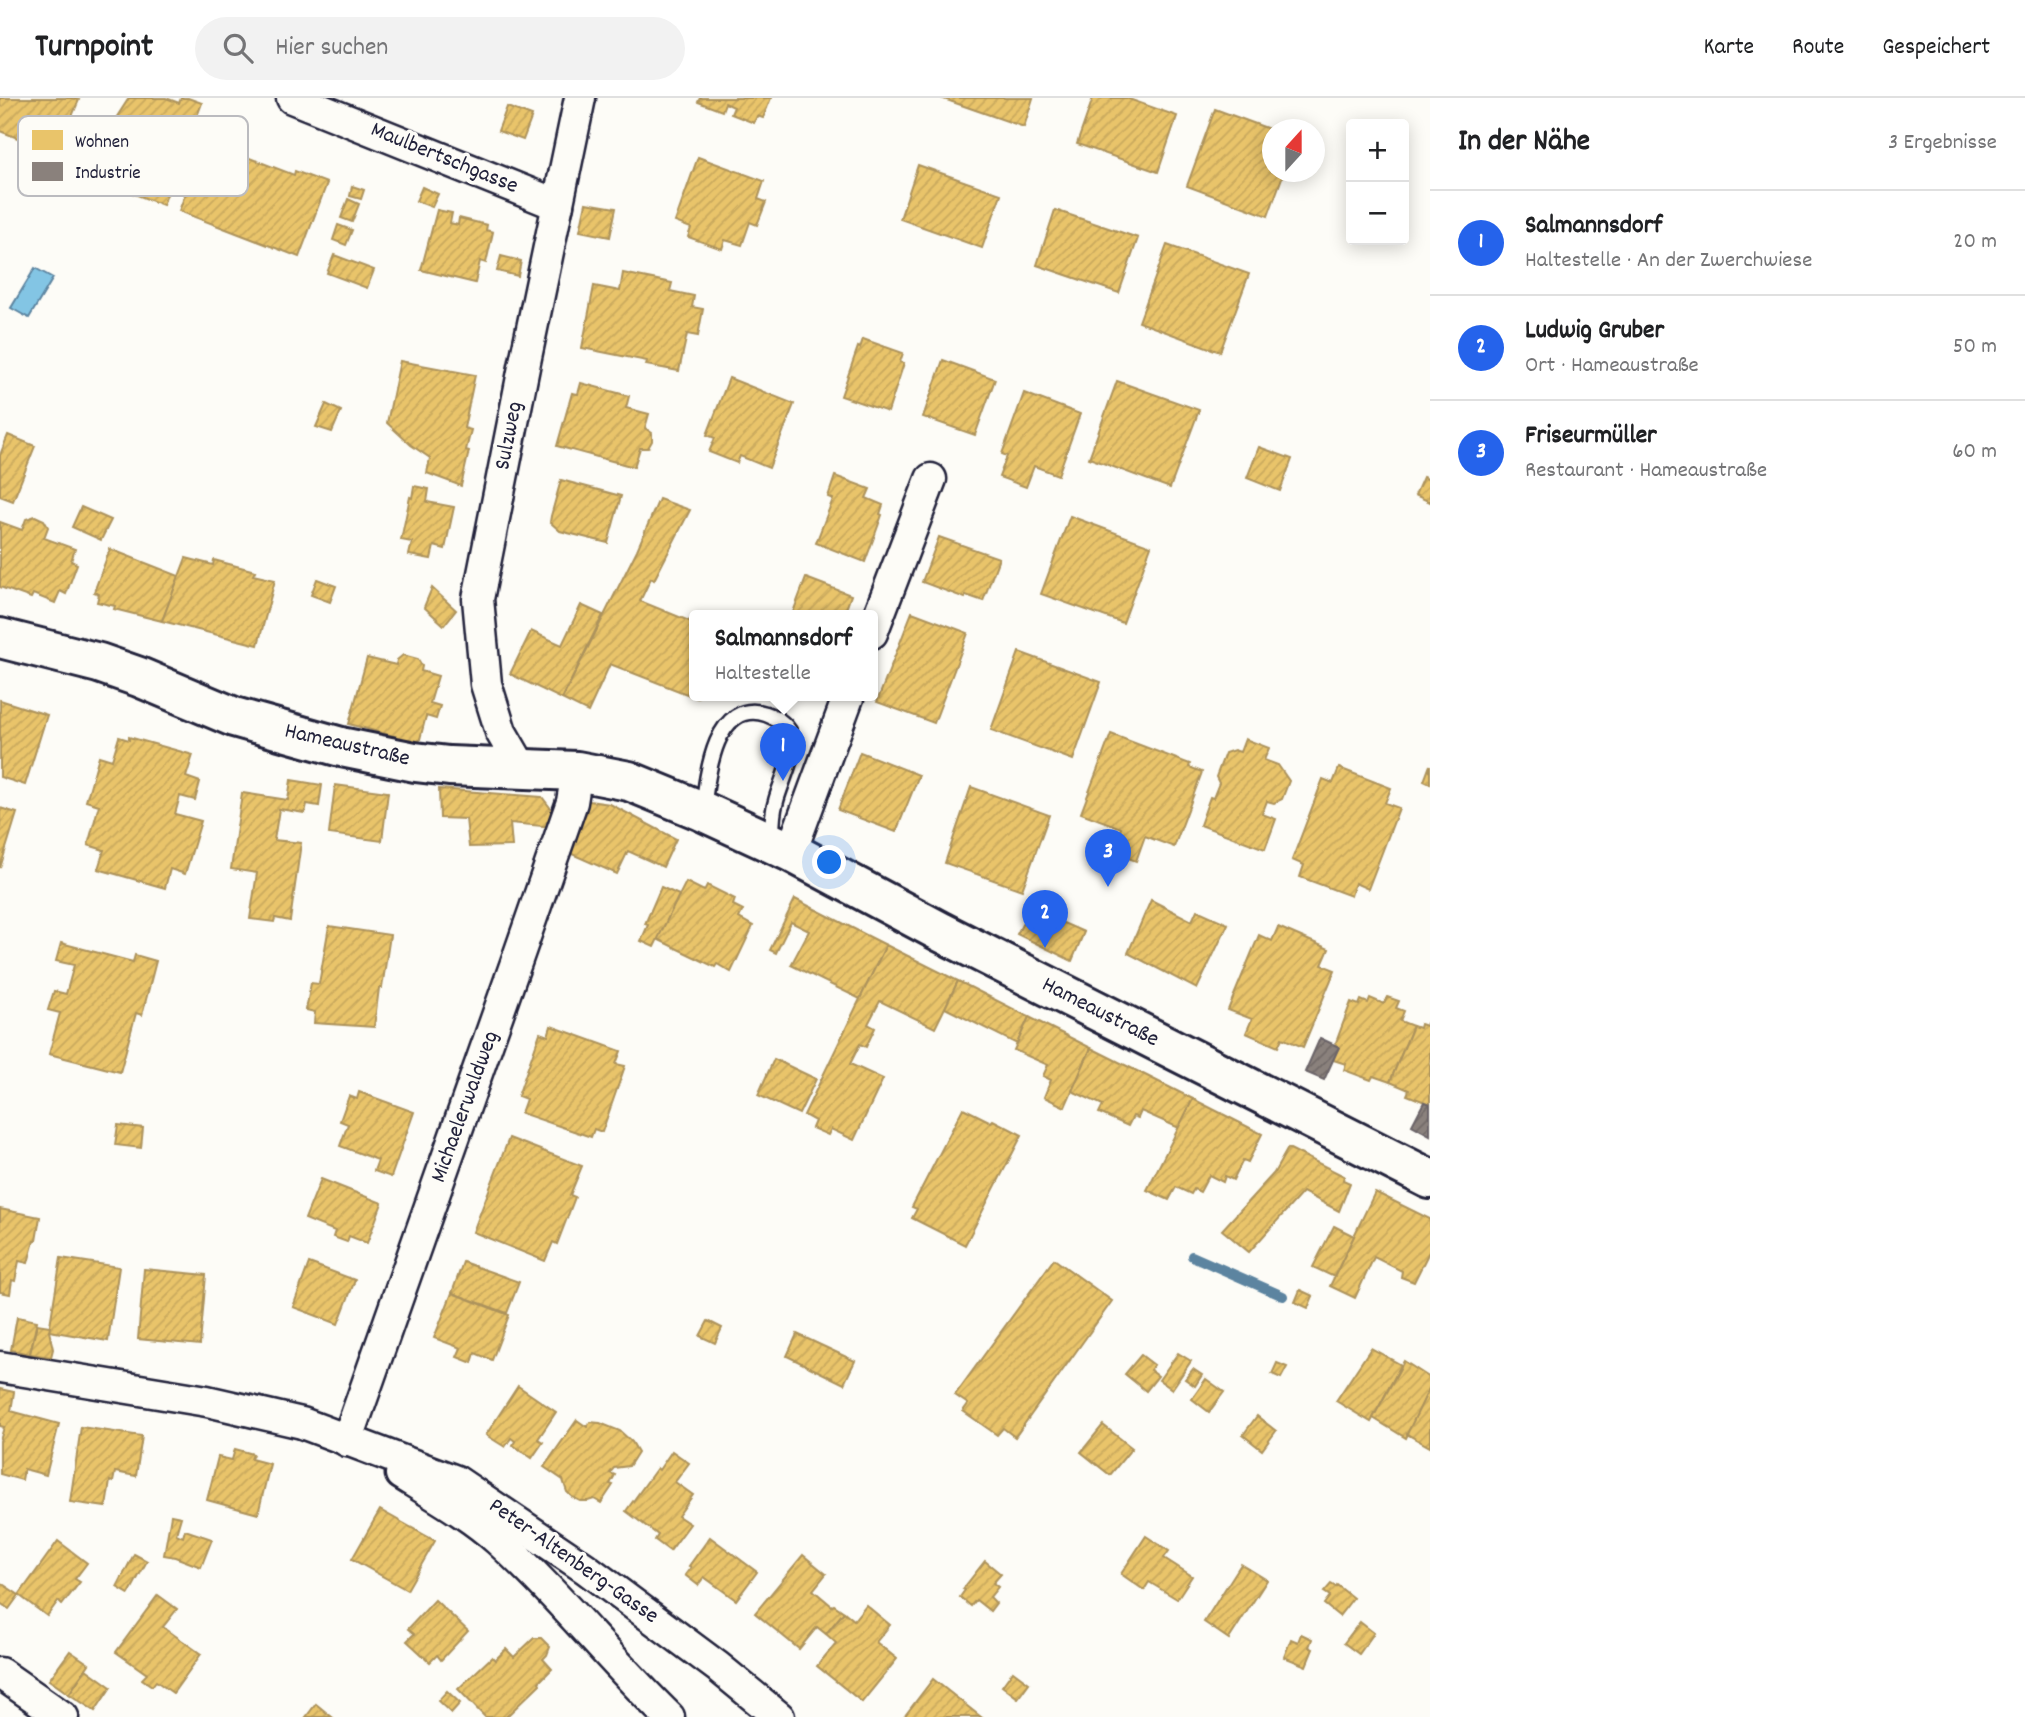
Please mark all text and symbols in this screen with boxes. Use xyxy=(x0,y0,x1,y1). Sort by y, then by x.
search box xyxy=(195,17,685,80)
text: Turnpoint xyxy=(35,25,153,72)
icon: search xyxy=(219,29,257,67)
text: Hier suchen xyxy=(275,30,388,67)
text: Karte xyxy=(1703,31,1754,65)
text: Route xyxy=(1792,31,1844,65)
text: Gespeichert xyxy=(1882,31,1990,65)
street label: Maulbertschgasse xyxy=(365,114,523,204)
legend xyxy=(18,116,248,196)
north arrow xyxy=(1262,119,1325,182)
map controls xyxy=(1346,119,1409,245)
button: + xyxy=(1346,119,1409,182)
text: In der Nähe xyxy=(1458,122,1590,165)
text: 3 Ergebnisse xyxy=(1888,127,1997,160)
text: Wohnen xyxy=(75,130,129,157)
text: Industrie xyxy=(75,161,141,188)
button: − xyxy=(1346,182,1409,245)
text: Salmannsdorf xyxy=(1525,208,1662,245)
text: 1 xyxy=(1478,226,1484,259)
text: 20 m xyxy=(1953,226,1997,259)
text: Haltestelle · An der Zwerchwiese xyxy=(1525,245,1812,278)
text: Ludwig Gruber xyxy=(1525,313,1664,350)
text: 2 xyxy=(1476,331,1486,364)
text: 50 m xyxy=(1953,331,1997,364)
text: Ort · Hameaustraße xyxy=(1525,350,1699,383)
street label: Sulzweg xyxy=(487,399,533,473)
text: Friseurmüller xyxy=(1525,418,1657,455)
text: 3 xyxy=(1476,436,1486,469)
text: 60 m xyxy=(1952,436,1997,469)
text: Restaurant · Hameaustraße xyxy=(1525,455,1767,488)
popup xyxy=(689,610,878,701)
text: Salmannsdorf xyxy=(715,621,852,658)
text: Haltestelle xyxy=(715,658,811,691)
street label: Hameaustraße xyxy=(281,716,413,776)
pin: 1 xyxy=(760,723,806,781)
pin: 3 xyxy=(1085,829,1131,887)
your location xyxy=(812,845,846,879)
pin: 2 xyxy=(1022,890,1068,948)
street label: Hameaustraße xyxy=(1036,969,1164,1057)
street label: Michaelerwaldweg xyxy=(423,1026,509,1188)
street label: Peter-Altenberg-Gasse xyxy=(481,1491,665,1633)

